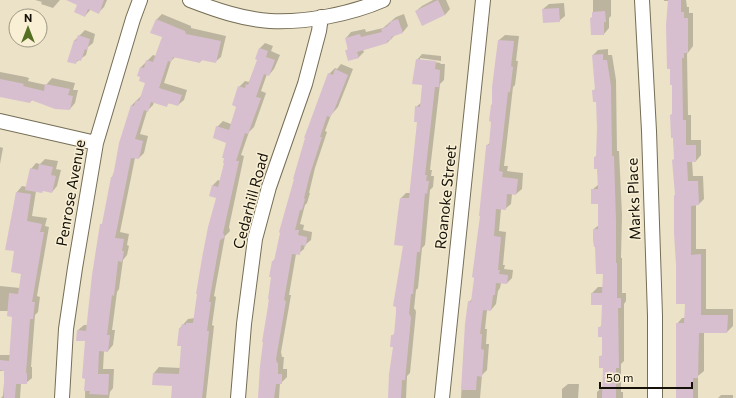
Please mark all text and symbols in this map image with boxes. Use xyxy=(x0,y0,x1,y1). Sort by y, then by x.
north arrow xyxy=(8,8,48,48)
text: N xyxy=(24,11,32,24)
street label: Penrose Avenue xyxy=(52,138,88,247)
street label: Roanoke Street xyxy=(431,144,459,250)
street label: Cedarhill Road xyxy=(229,151,271,251)
street label: Marks Place xyxy=(623,158,643,240)
scale bar xyxy=(600,364,692,390)
text: 50 m xyxy=(606,370,634,384)

